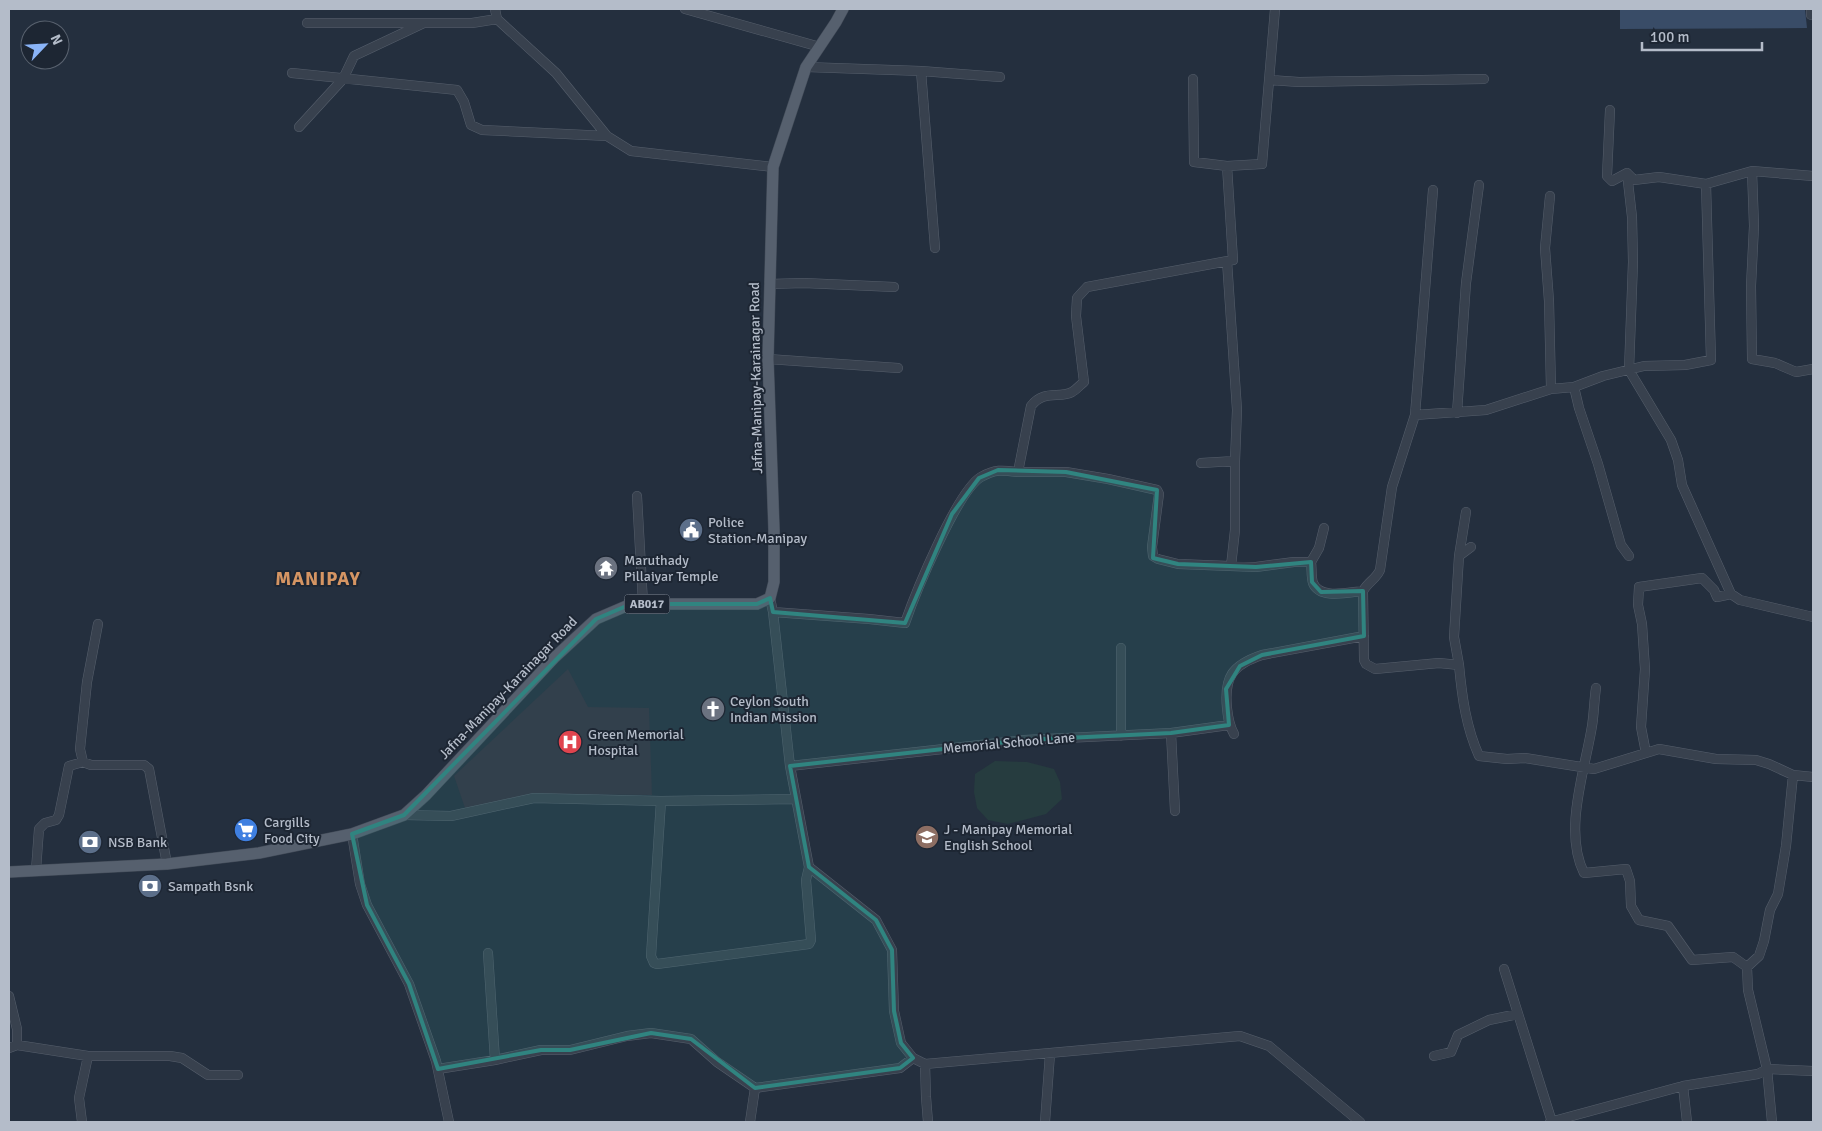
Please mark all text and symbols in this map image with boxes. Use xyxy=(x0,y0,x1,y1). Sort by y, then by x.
north arrow xyxy=(20,20,70,70)
scale bar xyxy=(1642,20,1762,52)
text: 100 m xyxy=(1650,28,1690,46)
text: N xyxy=(47,32,66,48)
street label: Jafna-Manipay-Karainagar Road xyxy=(746,282,766,474)
place label: Police Station-Manipay xyxy=(708,514,807,547)
public building icon: Police Station-Manipay xyxy=(678,517,704,543)
place label: Maruthady Pillaiyar Temple xyxy=(624,552,719,585)
temple icon: Maruthady Pillaiyar Temple xyxy=(593,555,619,581)
district label: MANIPAY xyxy=(275,567,361,591)
road number: AB017 xyxy=(624,594,670,614)
street label: Jafna-Manipay-Karainagar Road xyxy=(435,613,581,763)
place label: Ceylon South Indian Mission xyxy=(730,693,817,726)
church icon: Ceylon South Indian Mission xyxy=(700,696,726,722)
place label: Green Memorial Hospital xyxy=(588,726,684,759)
hospital icon: Green Memorial Hospital xyxy=(557,729,583,755)
street label: Memorial School Lane xyxy=(942,729,1076,757)
place label: Cargills Food City xyxy=(264,814,320,847)
supermarket icon: Cargills Food City xyxy=(233,817,259,843)
place label: J - Manipay Memorial English School xyxy=(944,821,1072,854)
school or university icon: J - Manipay Memorial English School xyxy=(914,824,940,850)
bank icon: NSB Bank xyxy=(77,829,103,855)
place label: NSB Bank xyxy=(108,834,167,851)
bank icon: Sampath Bsnk xyxy=(137,873,163,899)
place label: Sampath Bsnk xyxy=(168,878,253,895)

